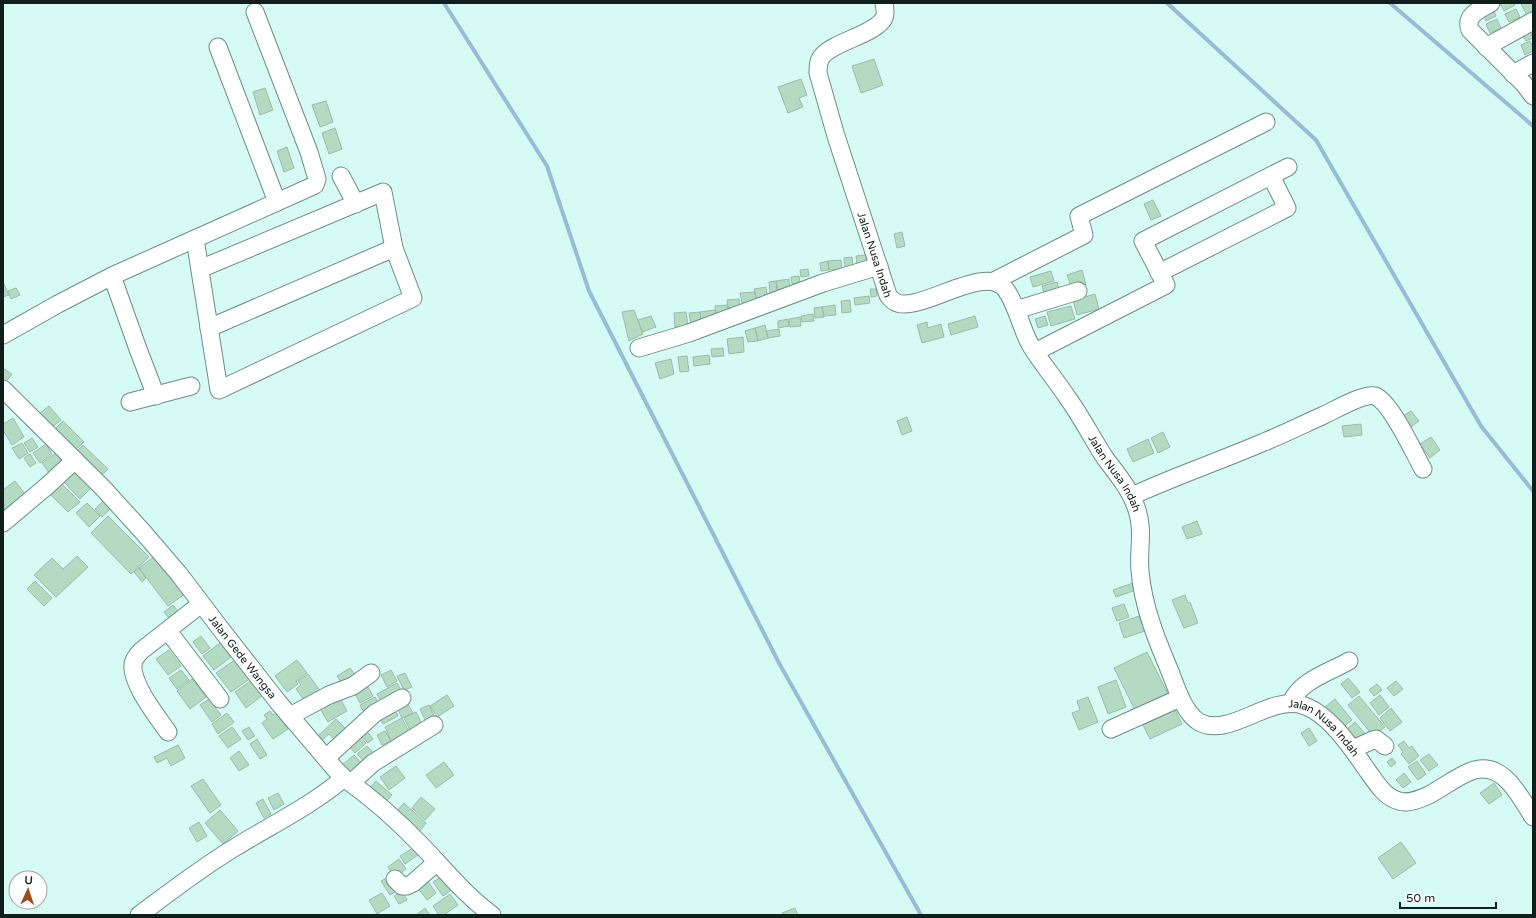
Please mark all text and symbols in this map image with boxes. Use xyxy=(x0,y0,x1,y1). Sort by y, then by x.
street label: Jalan Nusa Indah xyxy=(854,210,894,299)
street label: Jalan Nusa Indah xyxy=(1085,433,1143,514)
street label: Jalan Gede Wangsa xyxy=(206,613,279,702)
street label: Jalan Nusa Indah xyxy=(1288,697,1362,759)
north arrow xyxy=(8,870,48,910)
text: U xyxy=(24,874,33,887)
scale bar xyxy=(1400,884,1496,910)
text: 50 m xyxy=(1406,891,1435,905)

